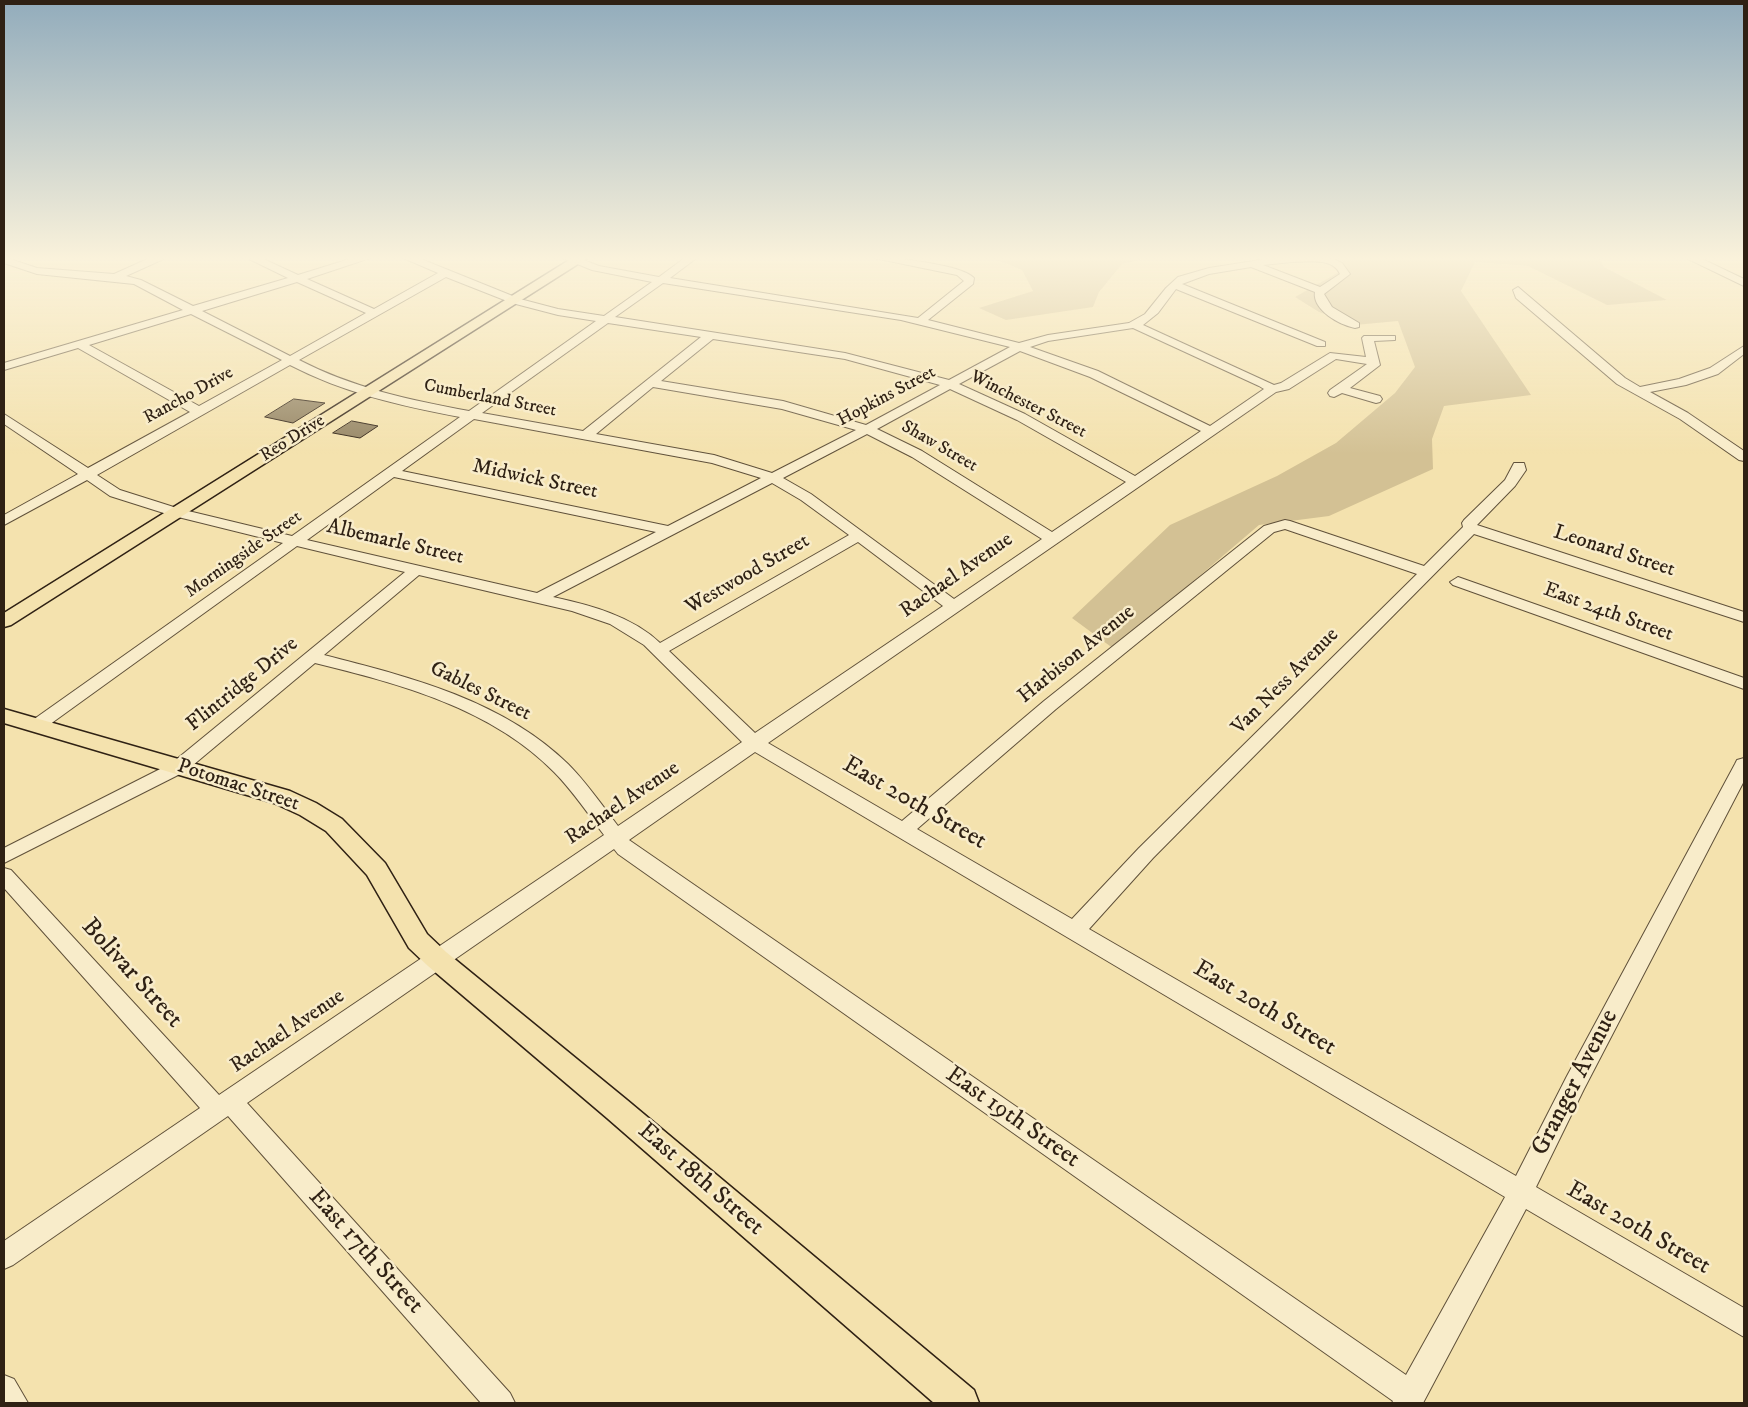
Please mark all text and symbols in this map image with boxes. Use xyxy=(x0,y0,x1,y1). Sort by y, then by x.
street label: Hopkins Street xyxy=(834,362,940,432)
street label: Rancho Drive xyxy=(141,363,237,429)
street label: Winchester Street xyxy=(966,366,1090,444)
street label: Cumberland Street xyxy=(422,376,558,422)
street label: Reo Drive xyxy=(257,411,329,467)
street label: Shaw Street xyxy=(897,417,981,477)
street label: Midwick Street xyxy=(470,454,600,506)
street label: Morningside Street xyxy=(182,507,306,603)
street label: Albemarle Street xyxy=(324,515,466,571)
street label: Leonard Street xyxy=(1550,520,1678,584)
street label: Rachael Avenue xyxy=(896,528,1018,624)
street label: Westwood Street xyxy=(681,529,815,621)
street label: East 24th Street xyxy=(1540,578,1676,648)
street label: Harbison Avenue xyxy=(1014,600,1140,710)
street label: Van Ness Avenue xyxy=(1227,623,1345,741)
street label: Flintridge Drive xyxy=(182,632,304,738)
street label: Gables Street xyxy=(425,657,535,727)
street label: East 20th Street xyxy=(837,751,991,857)
street label: Potomac Street xyxy=(174,754,302,818)
street label: Rachael Avenue xyxy=(561,757,685,851)
street label: Bolivar Street xyxy=(74,913,188,1035)
street label: East 20th Street xyxy=(1187,955,1341,1063)
street label: Rachael Avenue xyxy=(226,985,350,1079)
street label: Granger Avenue xyxy=(1526,1005,1626,1161)
street label: East 19th Street xyxy=(939,1061,1085,1175)
street label: East 18th Street xyxy=(631,1117,769,1243)
street label: East 20th Street xyxy=(1561,1176,1715,1282)
street label: East 17th Street xyxy=(301,1183,429,1321)

